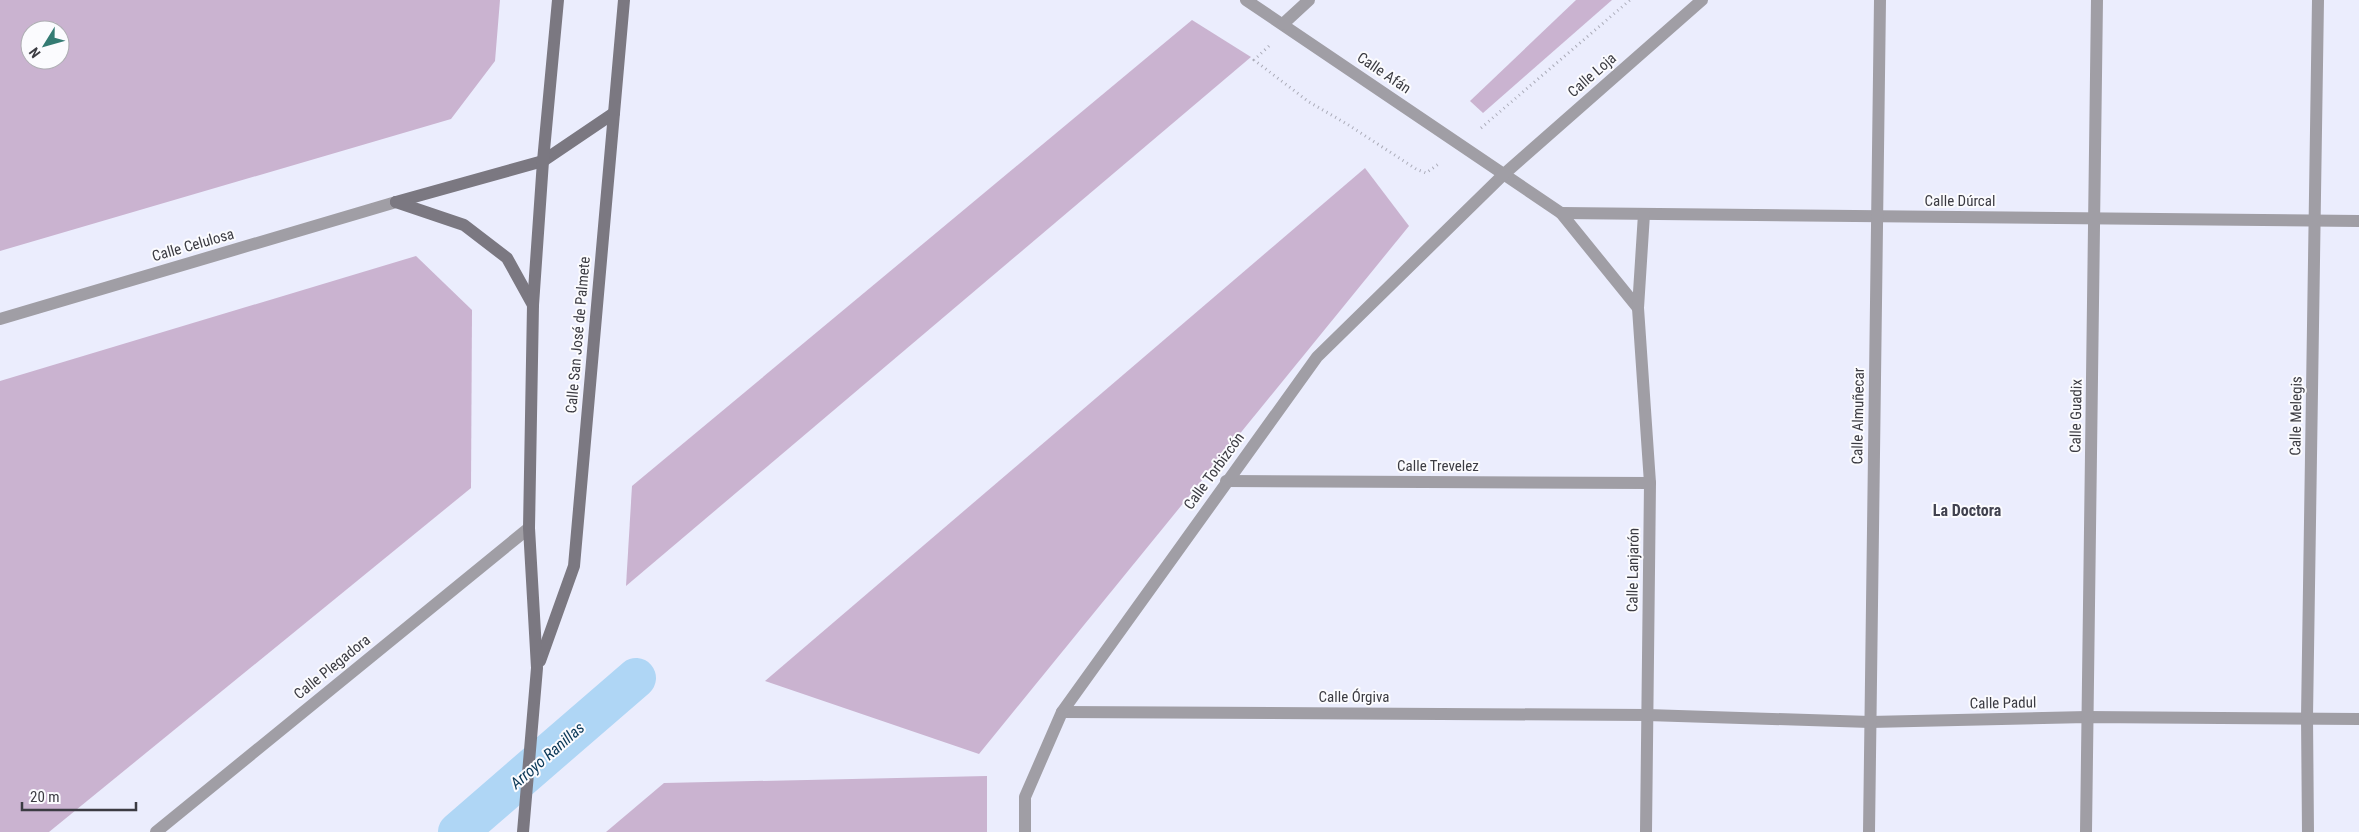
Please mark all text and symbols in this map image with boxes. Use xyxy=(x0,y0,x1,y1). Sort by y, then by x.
north arrow xyxy=(20,20,70,70)
text: N xyxy=(26,45,44,61)
street label: Calle Afán xyxy=(1354,49,1414,97)
street label: Calle Loja xyxy=(1564,49,1620,101)
street label: Calle Dúrcal xyxy=(1925,192,1995,210)
street label: Calle Celulosa xyxy=(150,225,236,265)
street label: Calle San José de Palmete xyxy=(562,256,594,414)
street label: Calle Almuñecar xyxy=(1848,367,1868,464)
street label: Calle Melegis xyxy=(2286,376,2306,456)
street label: Calle Guadix xyxy=(2066,379,2086,453)
street label: Calle Torbizcón xyxy=(1180,429,1248,513)
street label: Calle Trevelez xyxy=(1397,457,1479,475)
district label: La Doctora xyxy=(1933,501,2002,520)
street label: Calle Lanjarón xyxy=(1623,528,1643,612)
street label: Calle Plegadora xyxy=(290,631,374,703)
street label: Calle Órgiva xyxy=(1319,688,1389,706)
street label: Calle Padul xyxy=(1970,693,2036,713)
water label: Arroyo Ranillas xyxy=(506,718,588,793)
scale bar xyxy=(22,780,136,812)
text: 20 m xyxy=(30,788,60,806)

